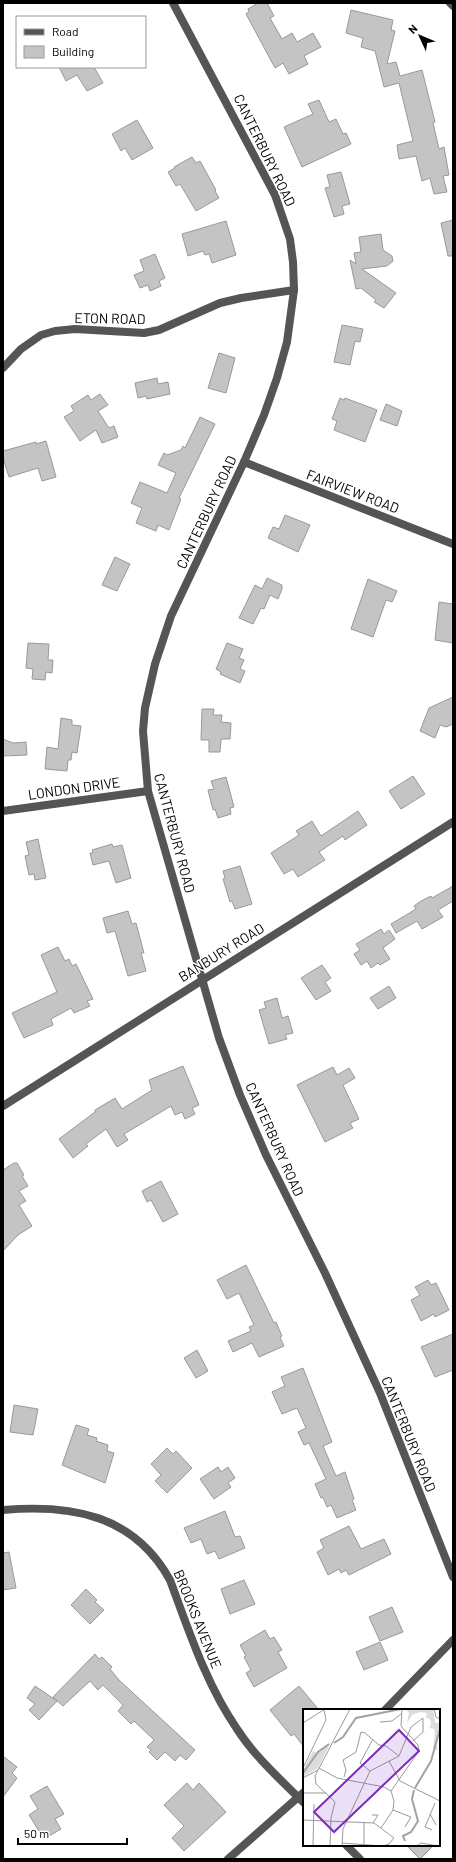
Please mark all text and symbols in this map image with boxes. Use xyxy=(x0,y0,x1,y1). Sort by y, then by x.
legend xyxy=(16,16,146,68)
north arrow xyxy=(400,16,440,56)
text: N xyxy=(405,22,420,36)
text: Road xyxy=(52,24,79,38)
text: Building xyxy=(52,44,94,58)
street label: CANTERBURY ROAD xyxy=(230,91,300,209)
street label: ETON ROAD xyxy=(74,309,146,327)
street label: CANTERBURY ROAD xyxy=(172,453,240,571)
street label: FAIRVIEW ROAD xyxy=(304,466,402,516)
street label: CANTERBURY ROAD xyxy=(151,771,199,895)
street label: LONDON DRIVE xyxy=(27,773,121,803)
street label: BANBURY ROAD xyxy=(175,919,267,985)
street label: CANTERBURY ROAD xyxy=(242,1079,308,1199)
street label: CANTERBURY ROAD xyxy=(378,1374,440,1494)
street label: BROOKS AVENUE xyxy=(170,1567,226,1671)
inset map xyxy=(303,1709,440,1846)
scale bar xyxy=(18,1820,127,1846)
text: 50 m xyxy=(24,1826,49,1840)

